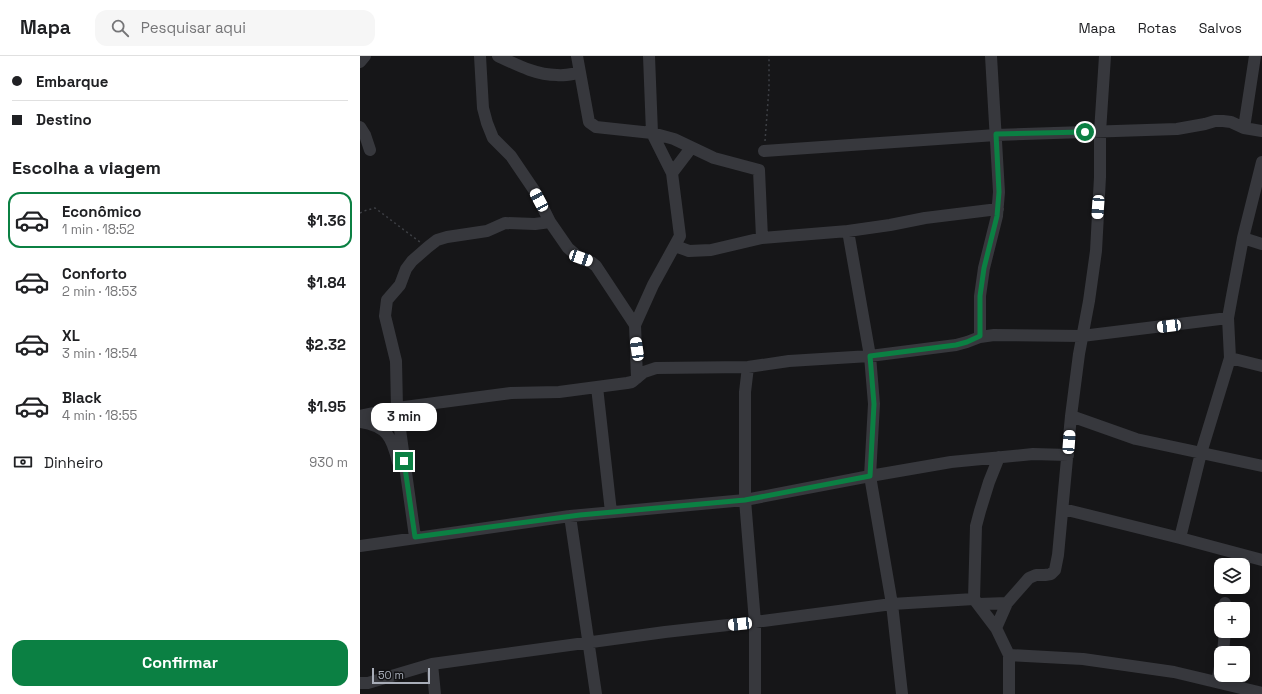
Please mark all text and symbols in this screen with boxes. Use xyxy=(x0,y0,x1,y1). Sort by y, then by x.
search box xyxy=(95,10,375,46)
text: Mapa xyxy=(20,15,71,40)
icon: search xyxy=(109,17,131,39)
text: Pesquisar aqui xyxy=(141,18,246,37)
text: Mapa xyxy=(1078,19,1116,37)
text: Rotas xyxy=(1138,19,1177,37)
text: Salvos xyxy=(1199,19,1242,37)
text: Embarque xyxy=(36,72,109,91)
text: Destino xyxy=(36,110,92,129)
route start xyxy=(1076,123,1094,141)
text: Escolha a viagem xyxy=(12,156,161,179)
car xyxy=(528,187,550,213)
car xyxy=(1091,195,1105,219)
icon: car xyxy=(14,202,50,238)
text: Econômico xyxy=(62,202,141,221)
text: $1.36 xyxy=(307,211,346,230)
text: 1 min · 18:52 xyxy=(62,221,135,238)
car xyxy=(568,248,594,268)
icon: car xyxy=(14,264,50,300)
text: Conforto xyxy=(62,264,127,283)
text: $1.84 xyxy=(307,273,346,292)
text: 2 min · 18:53 xyxy=(62,283,137,300)
car xyxy=(1156,319,1182,333)
icon: car xyxy=(14,326,50,362)
text: XL xyxy=(62,326,80,345)
text: $2.32 xyxy=(305,335,346,354)
car xyxy=(629,336,645,362)
text: 3 min · 18:54 xyxy=(62,345,137,362)
icon: car xyxy=(14,388,50,424)
text: Black xyxy=(62,388,102,407)
text: $1.95 xyxy=(307,397,346,416)
callout: 3 min xyxy=(371,403,437,431)
text: 4 min · 18:55 xyxy=(62,407,137,424)
text: 3 min xyxy=(387,408,421,425)
car xyxy=(1062,430,1076,454)
icon: cash xyxy=(12,451,34,473)
route end xyxy=(395,452,413,470)
text: Dinheiro xyxy=(44,453,103,472)
text: 930 m xyxy=(309,454,348,471)
map controls xyxy=(1214,558,1250,682)
button: layers xyxy=(1214,558,1250,594)
button: + xyxy=(1214,602,1250,638)
car xyxy=(727,617,753,631)
button: Confirmar xyxy=(12,640,348,686)
button: − xyxy=(1214,646,1250,682)
scale bar xyxy=(372,666,430,685)
text: 50 m xyxy=(378,668,404,682)

